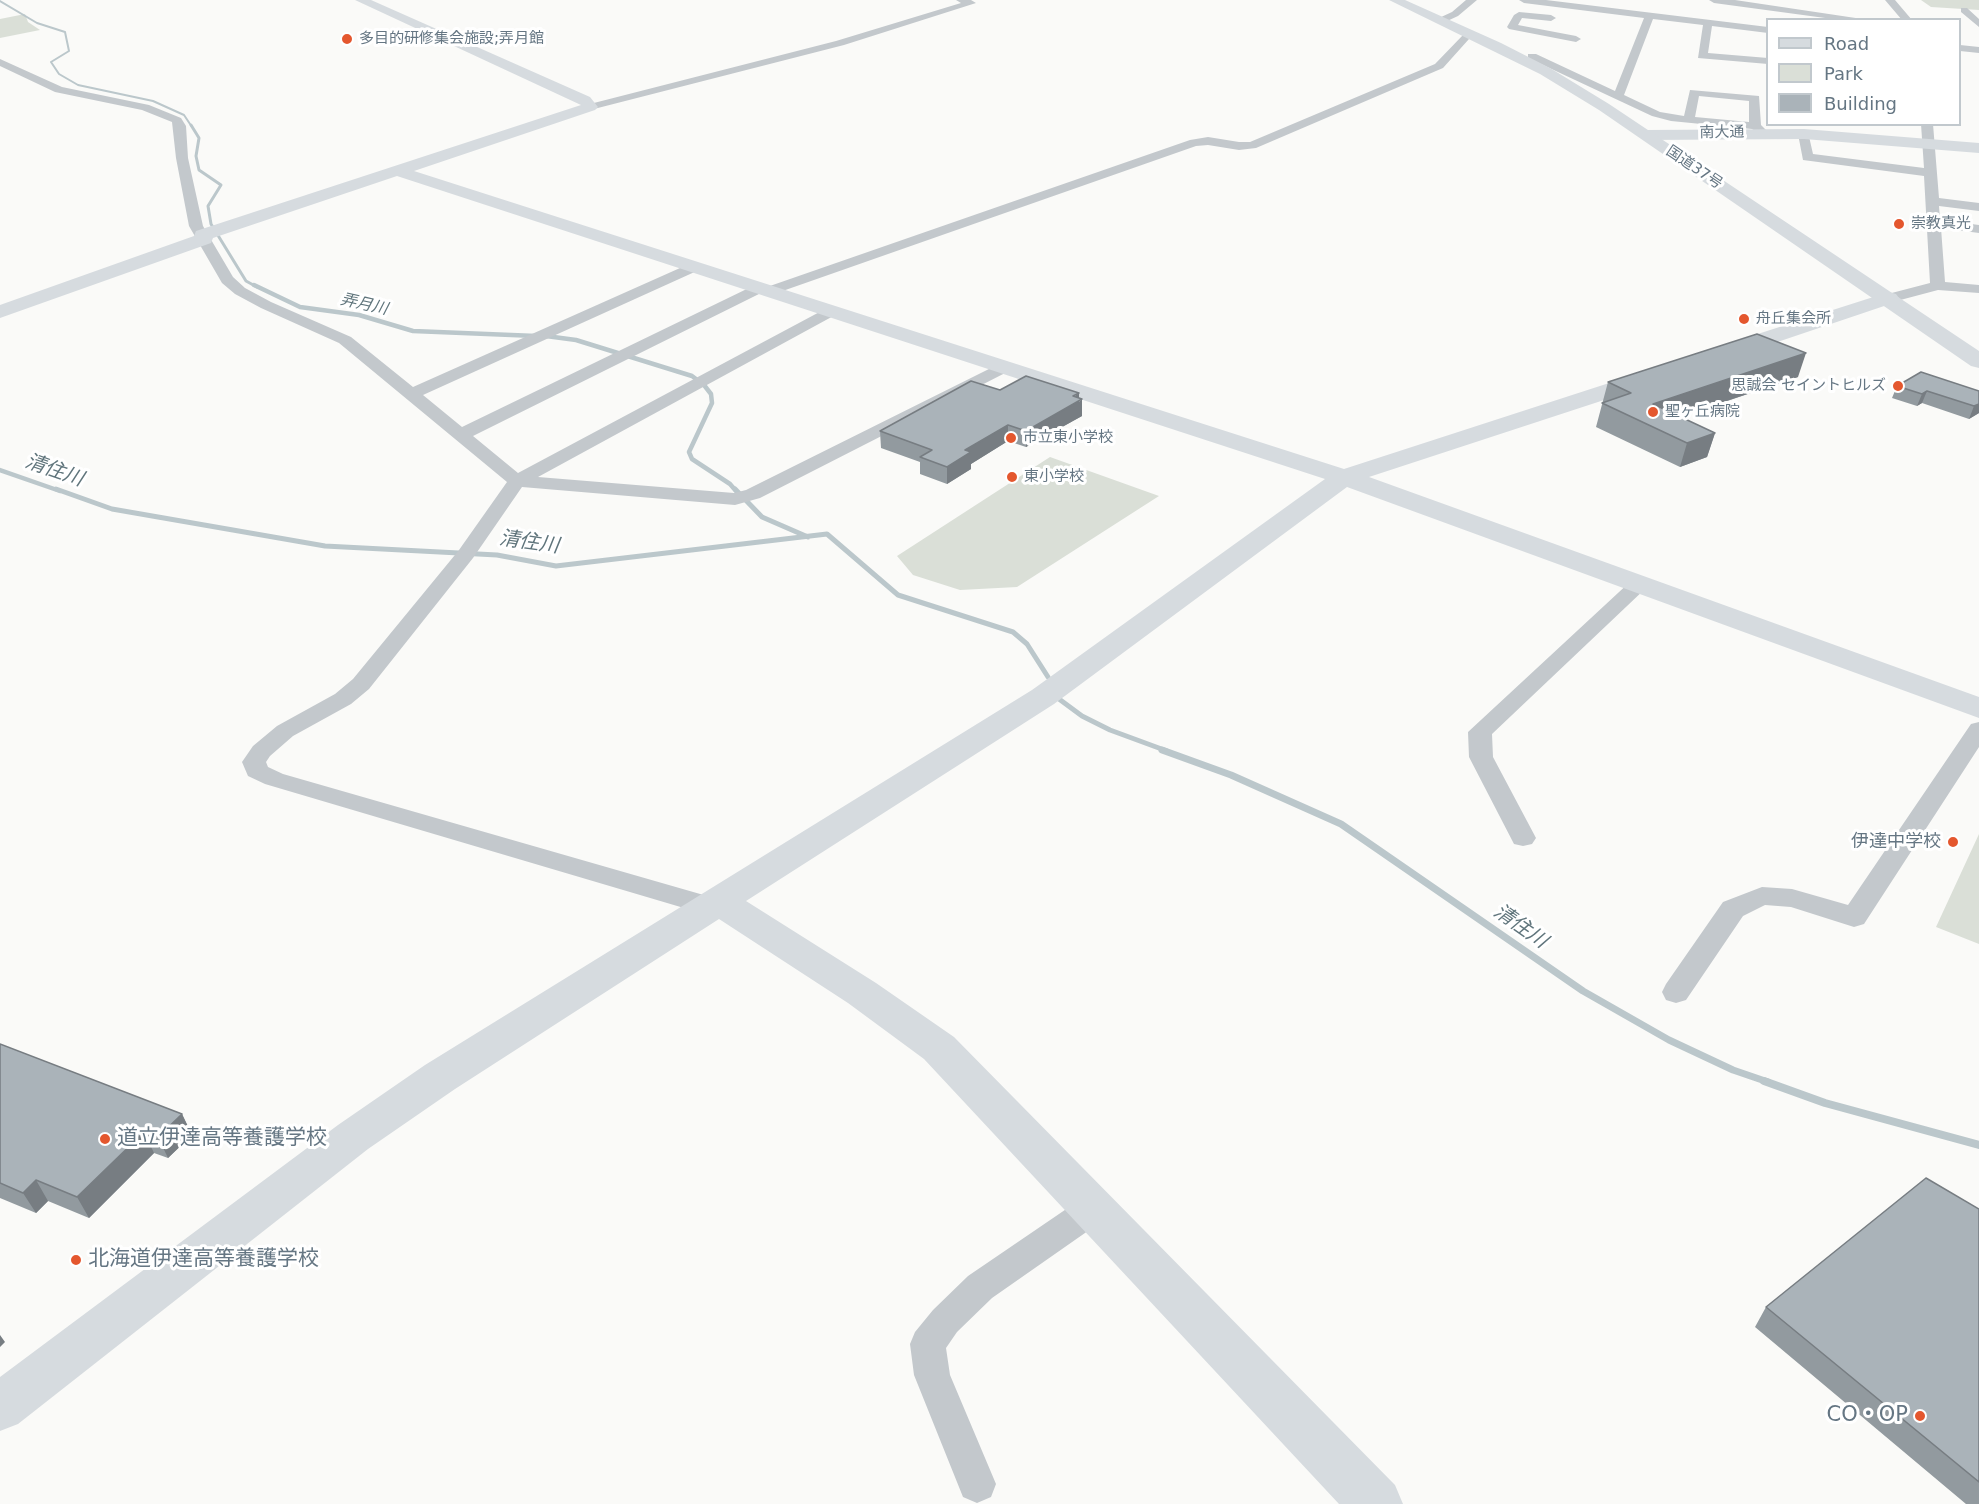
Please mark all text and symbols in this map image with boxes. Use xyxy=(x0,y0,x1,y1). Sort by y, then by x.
legend xyxy=(1766,18,1961,126)
place label: 多目的研修集会施設;弄月館 xyxy=(359,30,544,48)
marker: 多目的研修集会施設;弄月館 xyxy=(340,32,354,46)
text: Road xyxy=(1824,33,1869,54)
text: Park xyxy=(1824,63,1863,84)
text: Building xyxy=(1824,93,1897,114)
street label: 南大通 xyxy=(1699,124,1745,142)
street label: 国道37号 xyxy=(1662,143,1726,193)
place label: 崇教真光 xyxy=(1911,215,1971,233)
marker: 崇教真光 xyxy=(1892,217,1906,231)
water label: 弄月川 xyxy=(338,290,390,320)
place label: 舟丘集会所 xyxy=(1756,310,1831,328)
marker: 舟丘集会所 xyxy=(1737,312,1751,326)
place label: 思誠会 セイントヒルズ xyxy=(1731,377,1886,395)
marker: 思誠会 セイントヒルズ xyxy=(1891,379,1905,393)
place label: 聖ヶ丘病院 xyxy=(1665,403,1740,421)
marker: 聖ヶ丘病院 xyxy=(1646,405,1660,419)
place label: 市立東小学校 xyxy=(1023,429,1113,447)
marker: 市立東小学校 xyxy=(1004,431,1018,445)
water label: 清住川 xyxy=(22,450,86,492)
place label: 東小学校 xyxy=(1024,468,1084,486)
marker: 東小学校 xyxy=(1005,470,1019,484)
water label: 清住川 xyxy=(498,527,560,559)
place label: 伊達中学校 xyxy=(1851,831,1941,853)
marker: 伊達中学校 xyxy=(1946,835,1960,849)
water label: 清住川 xyxy=(1489,900,1551,954)
place label: 道立伊達高等養護学校 xyxy=(117,1126,327,1152)
marker: 道立伊達高等養護学校 xyxy=(98,1132,112,1146)
place label: 北海道伊達高等養護学校 xyxy=(88,1247,319,1273)
marker: 北海道伊達高等養護学校 xyxy=(69,1253,83,1267)
place label: CO・OP xyxy=(1827,1403,1908,1429)
marker: CO・OP xyxy=(1913,1409,1927,1423)

